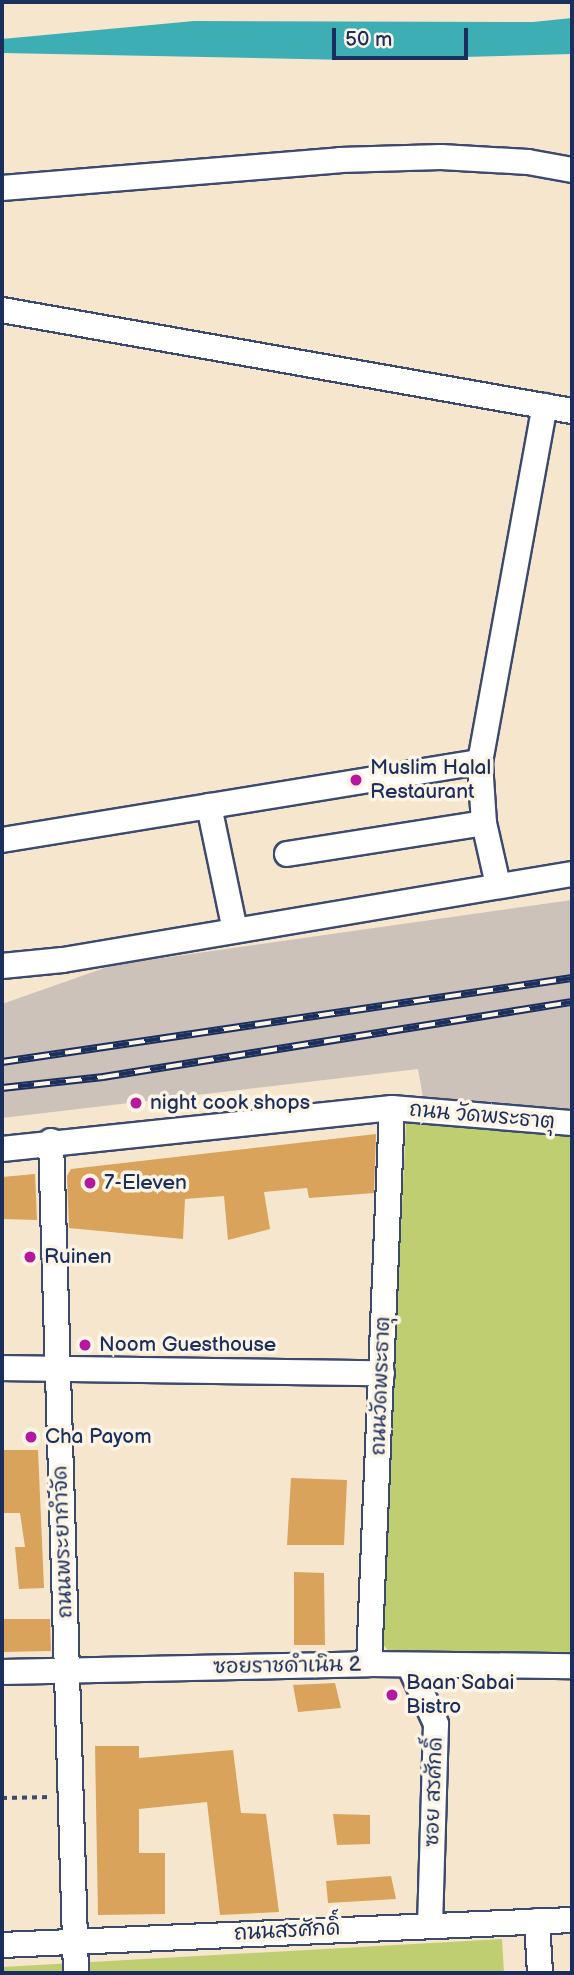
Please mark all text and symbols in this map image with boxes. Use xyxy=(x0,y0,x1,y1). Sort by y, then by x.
scale bar xyxy=(336,14,472,58)
text: 50 m xyxy=(345,27,392,52)
place label: Muslim Halal Restaurant xyxy=(370,755,491,805)
marker: Muslim Halal Restaurant xyxy=(348,772,364,788)
place label: night cook shops xyxy=(150,1090,310,1116)
marker: night cook shops xyxy=(128,1095,144,1111)
street label: ถนน วัดพระธาตุ xyxy=(408,1097,556,1135)
place label: 7-Eleven xyxy=(104,1170,187,1196)
marker: 7-Eleven xyxy=(82,1175,98,1191)
place label: Ruinen xyxy=(44,1244,112,1270)
marker: Ruinen xyxy=(22,1249,38,1265)
street label: ถนนวัดพระธาตุ xyxy=(366,1316,396,1456)
place label: Noom Guesthouse xyxy=(99,1332,276,1358)
marker: Noom Guesthouse xyxy=(77,1337,93,1353)
place label: Cha Payom xyxy=(45,1424,152,1450)
marker: Cha Payom xyxy=(23,1429,39,1445)
street label: ถนนพระยากำจัด xyxy=(48,1465,78,1619)
street label: ซอยราชดำเนิน 2 xyxy=(213,1652,361,1680)
place label: Baan Sabai Bistro xyxy=(406,1670,515,1720)
marker: Baan Sabai Bistro xyxy=(384,1687,400,1703)
street label: ซอย สรศักดิ์ xyxy=(419,1737,449,1847)
street label: ถนนสรศักดิ์ xyxy=(233,1916,341,1946)

